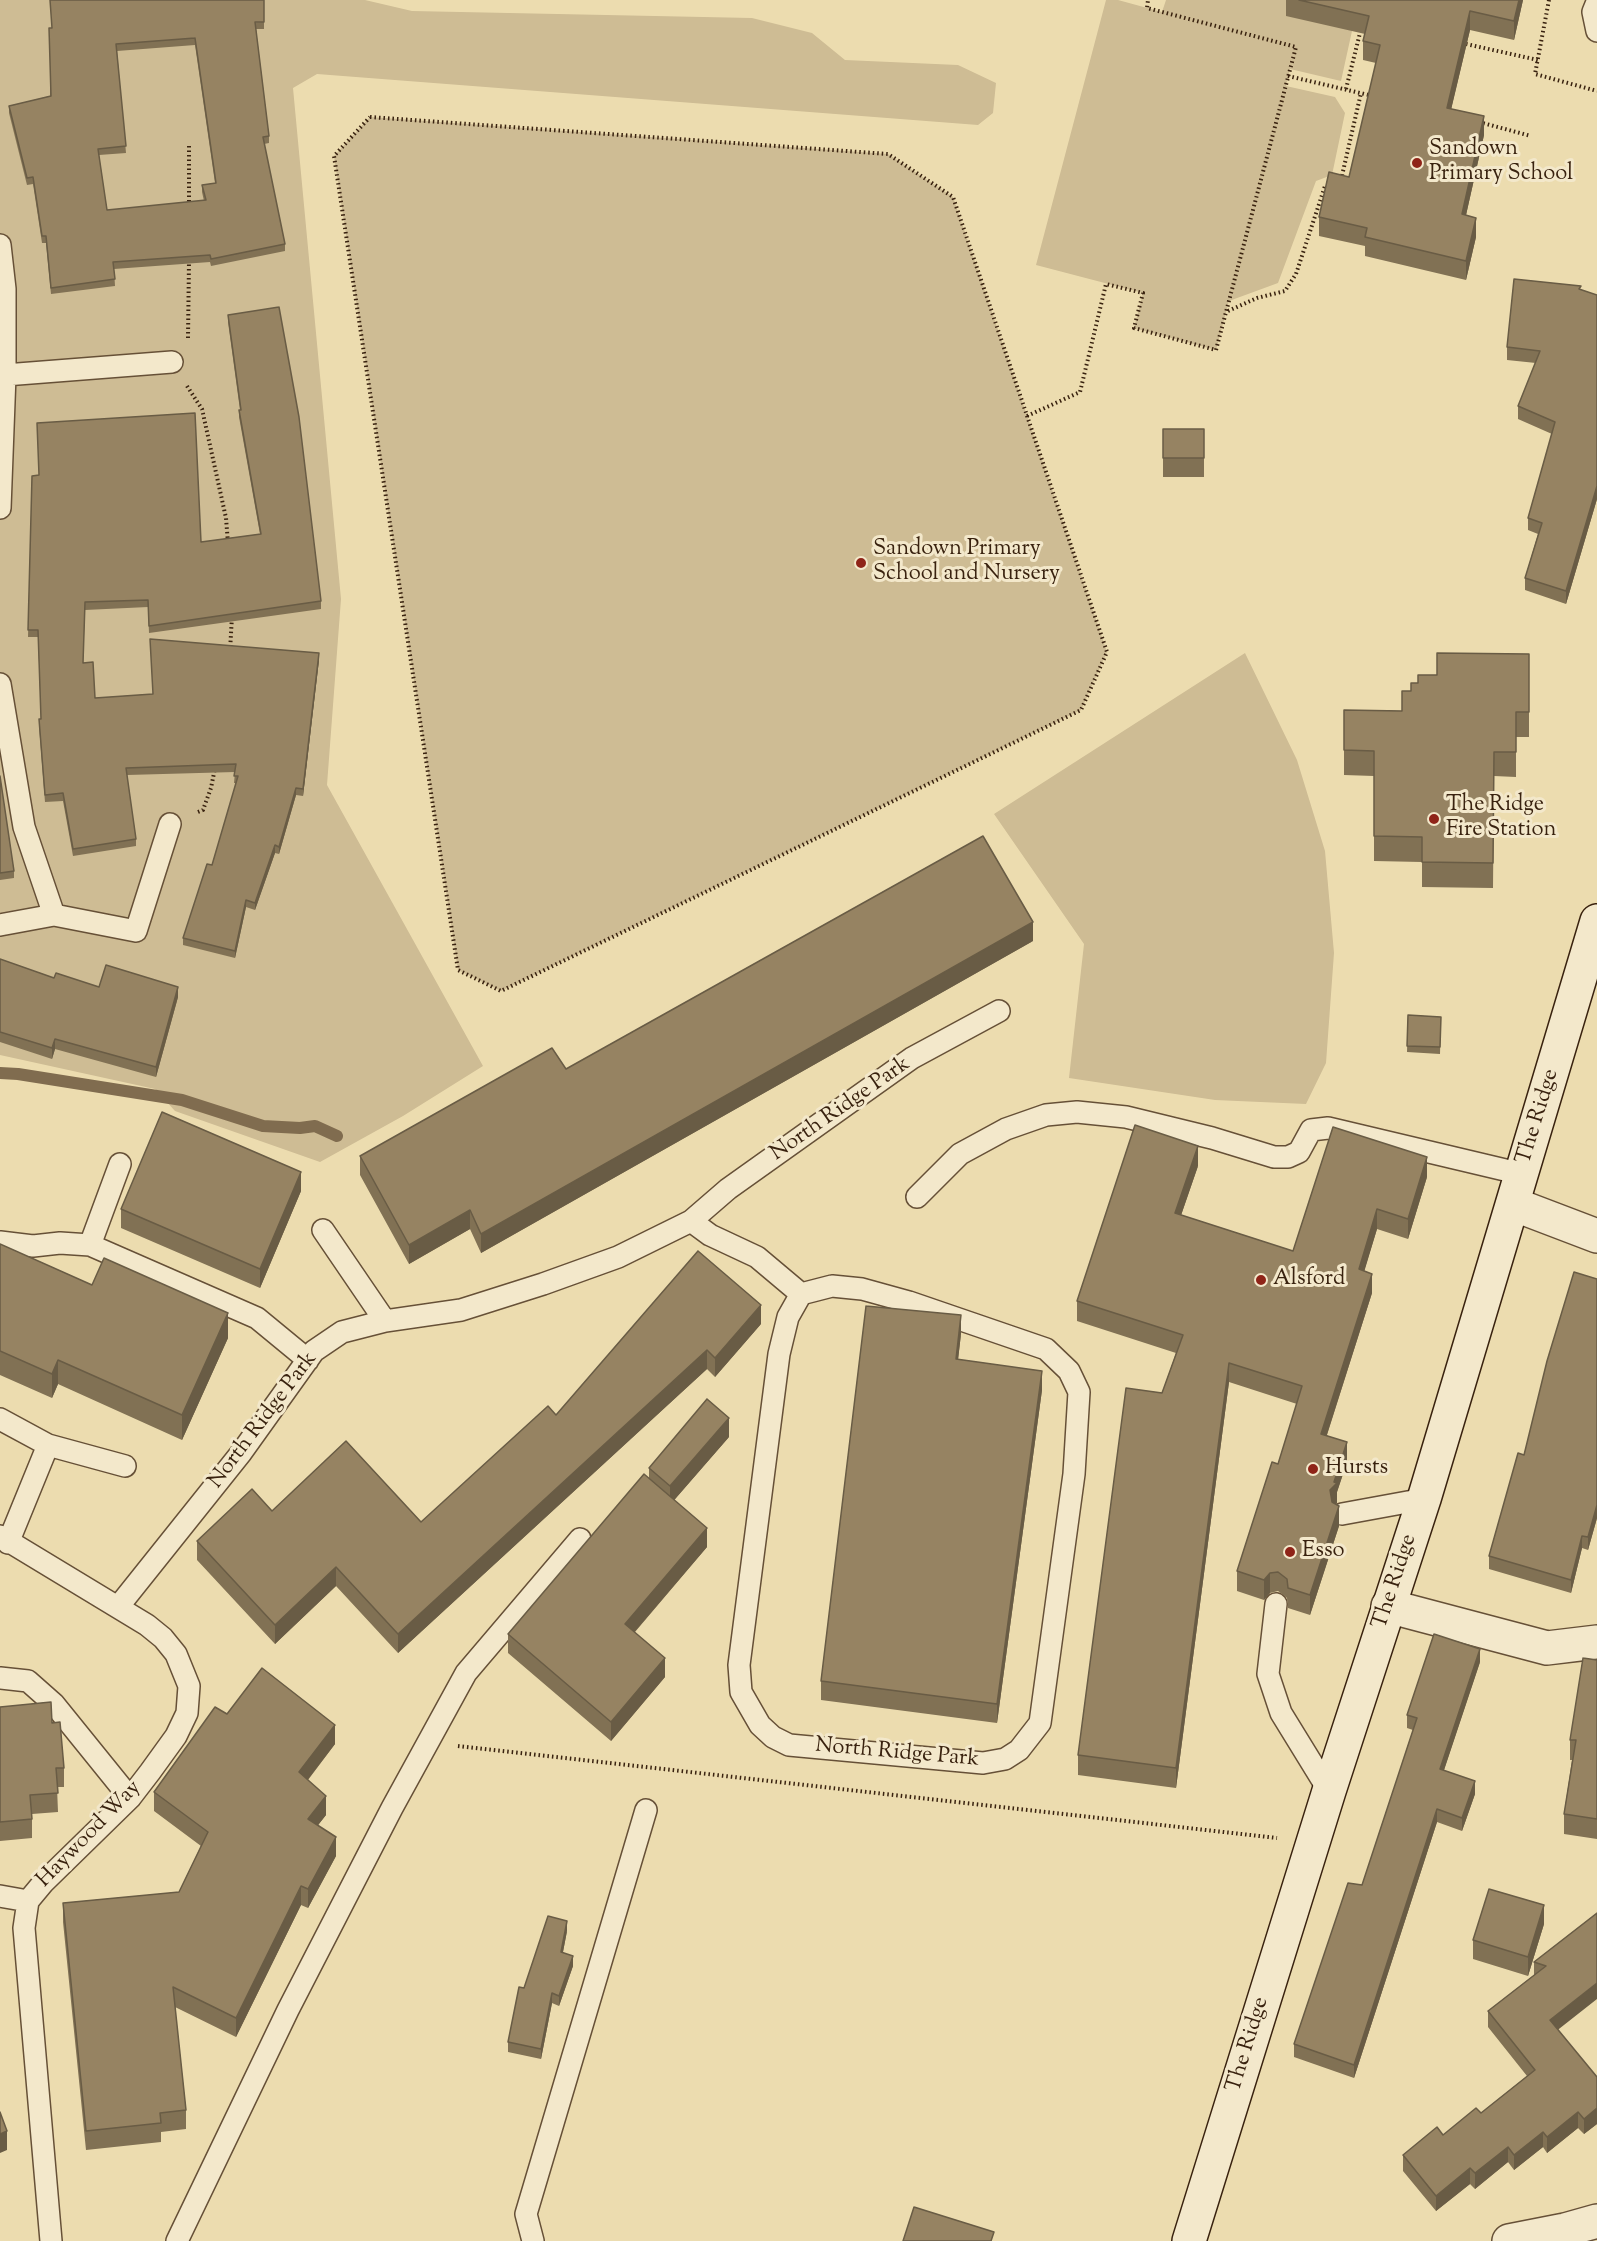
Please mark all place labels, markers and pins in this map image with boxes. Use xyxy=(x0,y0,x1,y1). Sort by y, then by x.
place label: Sandown Primary School xyxy=(1429,137,1573,188)
marker: Sandown Primary School xyxy=(1410,156,1424,170)
place label: Sandown Primary School and Nursery xyxy=(873,537,1060,588)
marker: Sandown Primary School and Nursery xyxy=(854,556,868,570)
place label: The Ridge Fire Station xyxy=(1446,793,1556,844)
marker: The Ridge Fire Station xyxy=(1427,812,1441,826)
place label: Alsford xyxy=(1273,1267,1346,1293)
marker: Alsford xyxy=(1254,1273,1268,1287)
place label: Hursts xyxy=(1325,1456,1388,1482)
marker: Hursts xyxy=(1306,1462,1320,1476)
place label: Esso xyxy=(1302,1539,1345,1565)
marker: Esso xyxy=(1283,1545,1297,1559)

